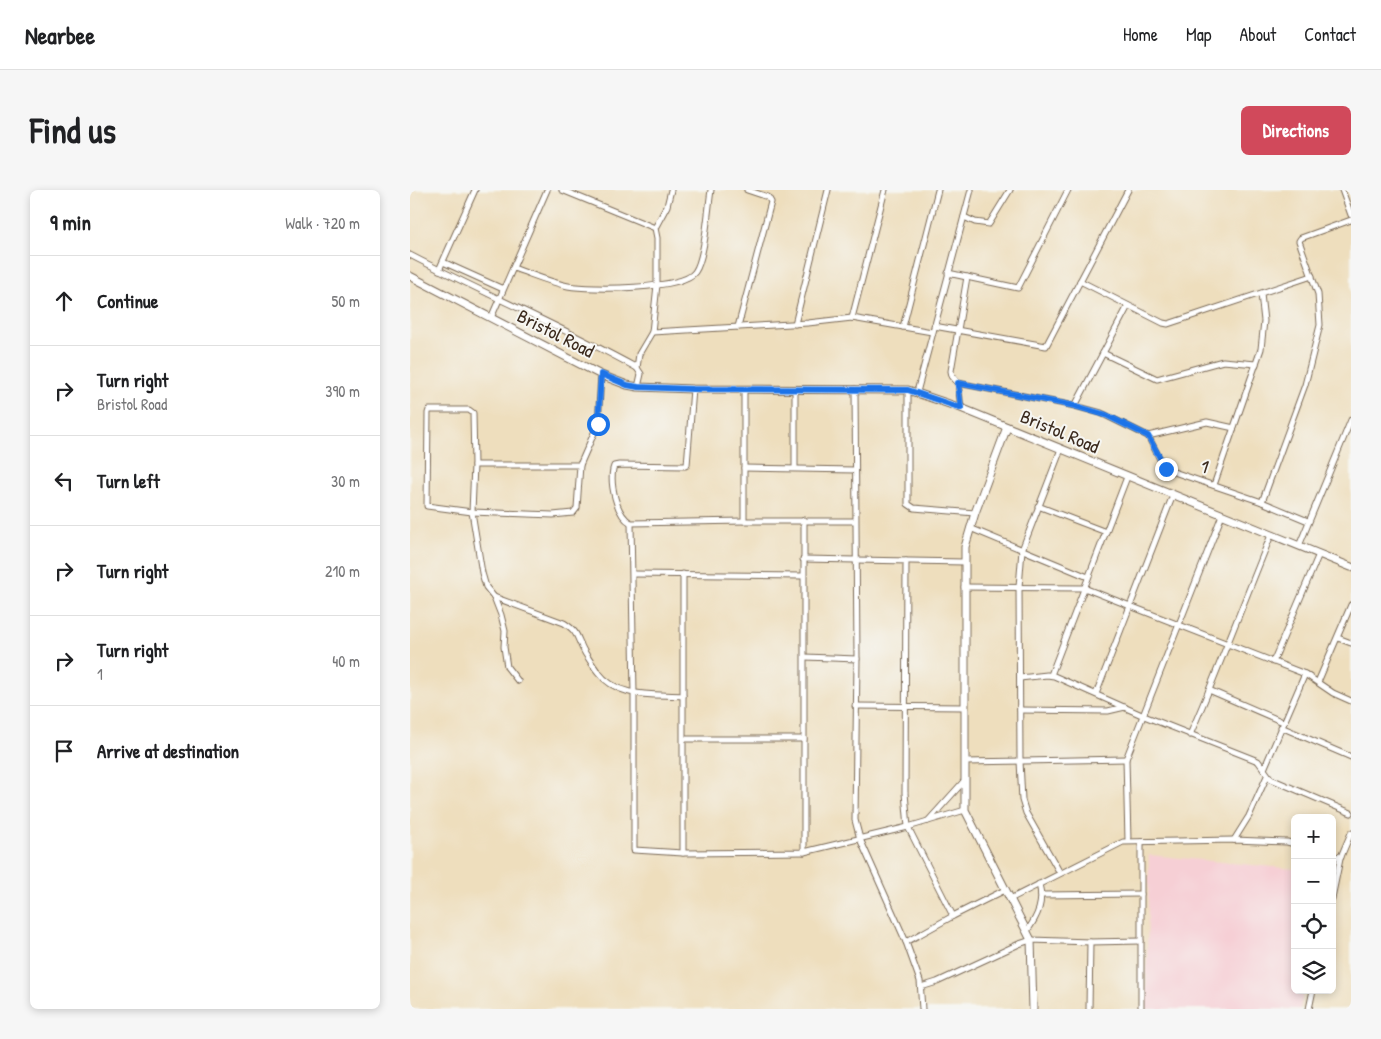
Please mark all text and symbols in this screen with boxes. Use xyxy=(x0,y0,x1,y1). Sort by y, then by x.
text: Nearbee xyxy=(25,19,95,51)
text: Home xyxy=(1123,22,1158,47)
text: Map xyxy=(1186,22,1211,47)
text: About xyxy=(1239,22,1276,47)
text: Contact xyxy=(1304,22,1356,47)
button: Directions xyxy=(1241,106,1351,155)
text: Find us xyxy=(30,107,116,154)
text: 9 min xyxy=(50,208,91,237)
text: Walk · 720 m xyxy=(285,212,360,234)
icon: ahead xyxy=(50,287,78,315)
text: Continue xyxy=(97,288,158,314)
text: 50 m xyxy=(332,290,360,312)
street label: Bristol Road xyxy=(513,303,600,364)
text: Turn right xyxy=(97,367,168,393)
icon: right xyxy=(50,377,78,405)
text: 390 m xyxy=(325,380,360,402)
text: Bristol Road xyxy=(97,393,167,415)
street label: Bristol Road xyxy=(1017,403,1104,459)
route start xyxy=(587,413,610,436)
street label: 1 xyxy=(1198,453,1212,479)
route end xyxy=(1155,458,1178,481)
icon: left xyxy=(50,467,78,495)
text: Turn left xyxy=(97,468,160,494)
text: 30 m xyxy=(331,470,360,492)
icon: right xyxy=(50,557,78,585)
text: Turn right xyxy=(97,558,168,584)
text: 210 m xyxy=(325,560,360,582)
text: Turn right xyxy=(97,637,168,663)
icon: right xyxy=(50,647,78,675)
text: 40 m xyxy=(332,650,360,672)
text: 1 xyxy=(97,663,103,685)
icon: arrive xyxy=(50,737,78,765)
text: Arrive at destination xyxy=(97,738,239,764)
map controls xyxy=(1291,814,1336,994)
button: + xyxy=(1291,814,1336,859)
button: − xyxy=(1291,859,1336,904)
button: locate xyxy=(1291,904,1336,949)
button: layers xyxy=(1291,949,1336,994)

